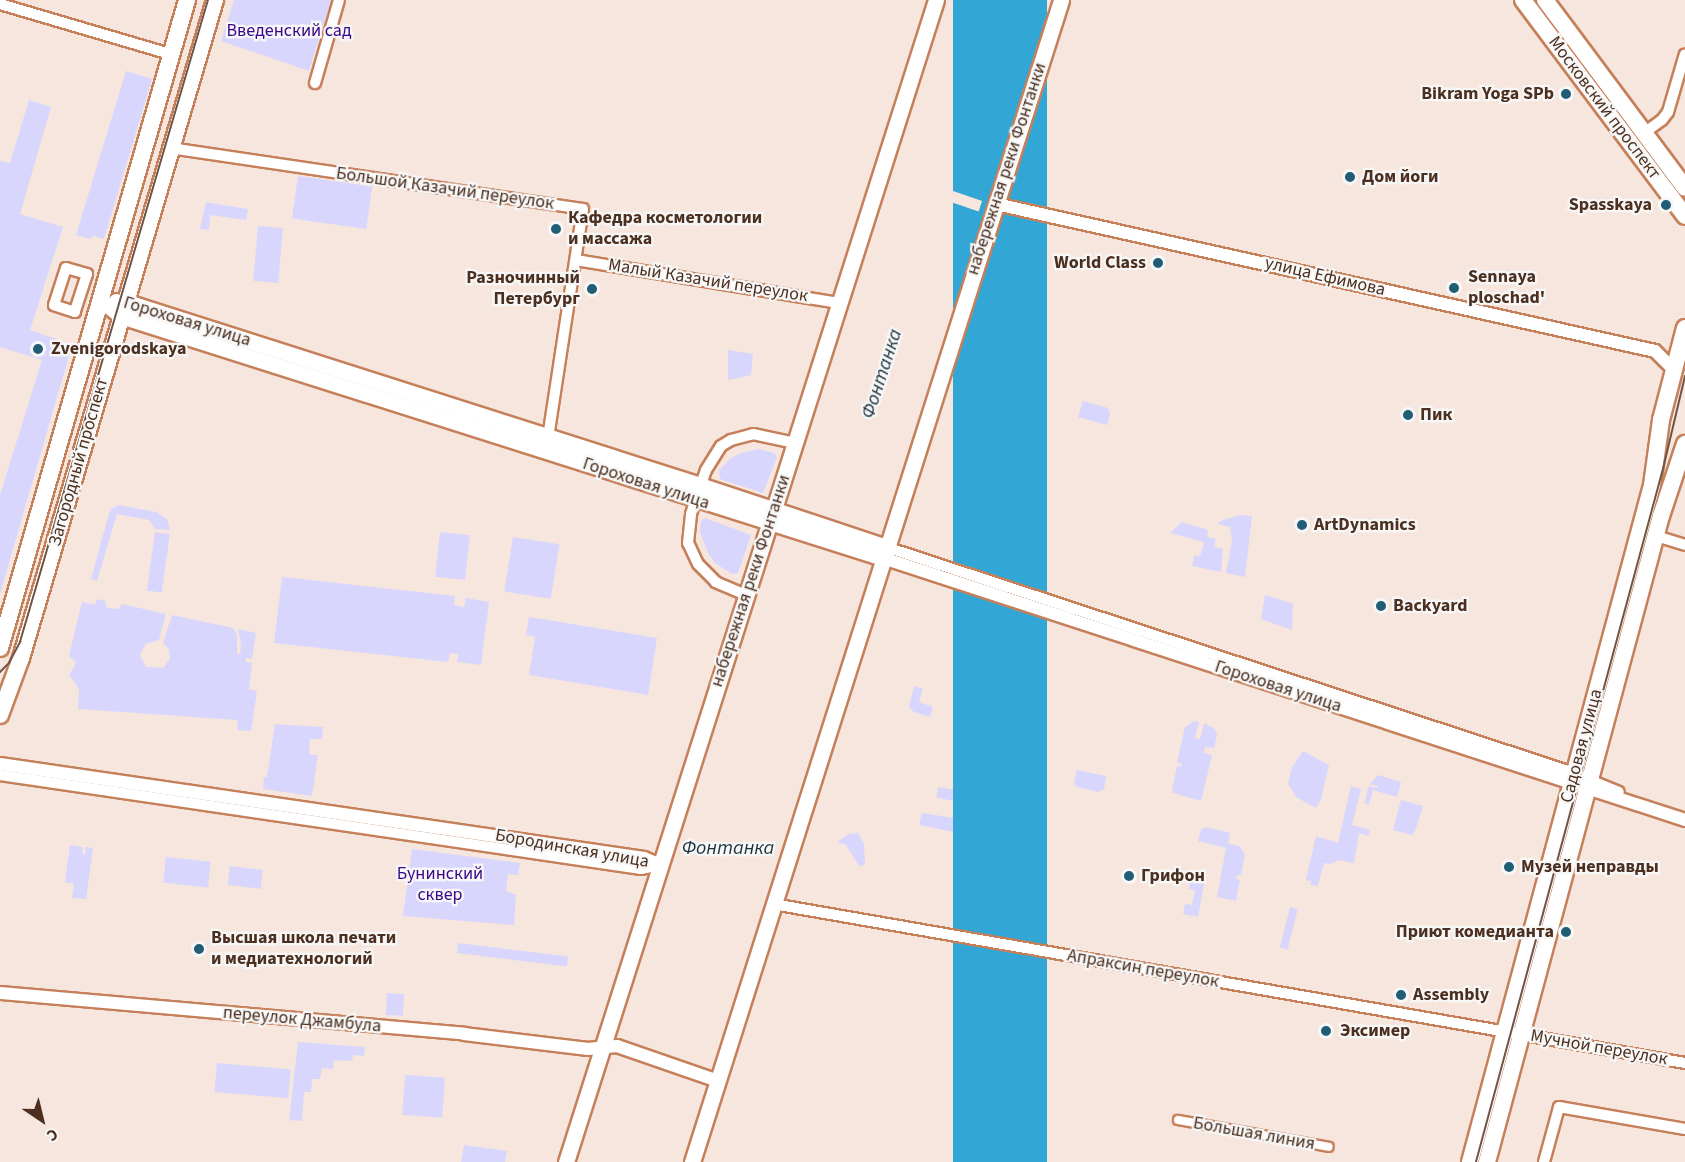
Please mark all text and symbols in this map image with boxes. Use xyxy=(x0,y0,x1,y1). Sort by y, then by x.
park label: Введенский сад xyxy=(226,20,352,42)
street label: Московский проспект xyxy=(1543,32,1665,184)
street label: набережная реки Фонтанки xyxy=(962,60,1052,278)
place label: Bikram Yoga SPb xyxy=(1421,83,1554,105)
marker: Bikram Yoga SPb xyxy=(1559,87,1573,101)
street label: Большой Казачий переулок xyxy=(335,163,555,215)
place label: Дом йоги xyxy=(1362,166,1439,188)
marker: Дом йоги xyxy=(1343,170,1357,184)
place label: Spasskaya xyxy=(1569,194,1652,216)
marker: Spasskaya xyxy=(1657,196,1675,214)
place label: Кафедра косметологии и массажа xyxy=(568,208,762,250)
marker: Кафедра косметологии и массажа xyxy=(549,222,563,236)
place label: World Class xyxy=(1054,252,1146,274)
street label: улица Ефимова xyxy=(1263,253,1387,301)
street label: Малый Казачий переулок xyxy=(607,255,809,307)
marker: World Class xyxy=(1151,256,1165,270)
place label: Sennaya ploschad' xyxy=(1468,267,1545,310)
place label: Разночинный Петербург xyxy=(466,268,580,310)
marker: Sennaya ploschad' xyxy=(1445,279,1463,297)
marker: Разночинный Петербург xyxy=(585,282,599,296)
street label: Гороховая улица xyxy=(121,292,253,352)
water label: Фонтанка xyxy=(856,326,908,422)
place label: Zvenigorodskaya xyxy=(51,338,187,360)
marker: Zvenigorodskaya xyxy=(29,340,47,358)
street label: Загородный проспект xyxy=(45,375,113,549)
place label: Пик xyxy=(1420,404,1452,426)
marker: Пик xyxy=(1401,408,1415,422)
street label: Гороховая улица xyxy=(580,453,712,515)
street label: набережная реки Фонтанки xyxy=(706,472,796,690)
place label: ArtDynamics xyxy=(1314,514,1416,536)
marker: ArtDynamics xyxy=(1295,518,1309,532)
place label: Backyard xyxy=(1393,595,1467,617)
marker: Backyard xyxy=(1374,599,1388,613)
street label: Гороховая улица xyxy=(1212,656,1344,718)
street label: Садовая улица xyxy=(1556,687,1608,805)
street label: Бородинская улица xyxy=(493,825,651,873)
water label: Фонтанка xyxy=(682,836,774,860)
place label: Музей неправды xyxy=(1521,856,1659,878)
marker: Музей неправды xyxy=(1502,860,1516,874)
park label: Бунинский сквер xyxy=(397,864,483,906)
place label: Грифон xyxy=(1141,865,1205,887)
marker: Грифон xyxy=(1122,869,1136,883)
place label: Приют комедианта xyxy=(1396,921,1554,943)
marker: Приют комедианта xyxy=(1559,925,1573,939)
place label: Высшая школа печати и медиатехнологий xyxy=(211,928,396,970)
marker: Высшая школа печати и медиатехнологий xyxy=(192,942,206,956)
street label: Апраксин переулок xyxy=(1065,945,1221,993)
place label: Assembly xyxy=(1413,984,1489,1006)
marker: Assembly xyxy=(1394,988,1408,1002)
street label: переулок Джамбула xyxy=(222,1002,382,1038)
place label: Эксимер xyxy=(1340,1020,1410,1042)
marker: Эксимер xyxy=(1317,1022,1335,1040)
street label: Мучной переулок xyxy=(1529,1025,1669,1071)
north arrow xyxy=(12,1090,72,1150)
street label: Большая линия xyxy=(1191,1113,1317,1155)
text: С xyxy=(42,1123,62,1146)

